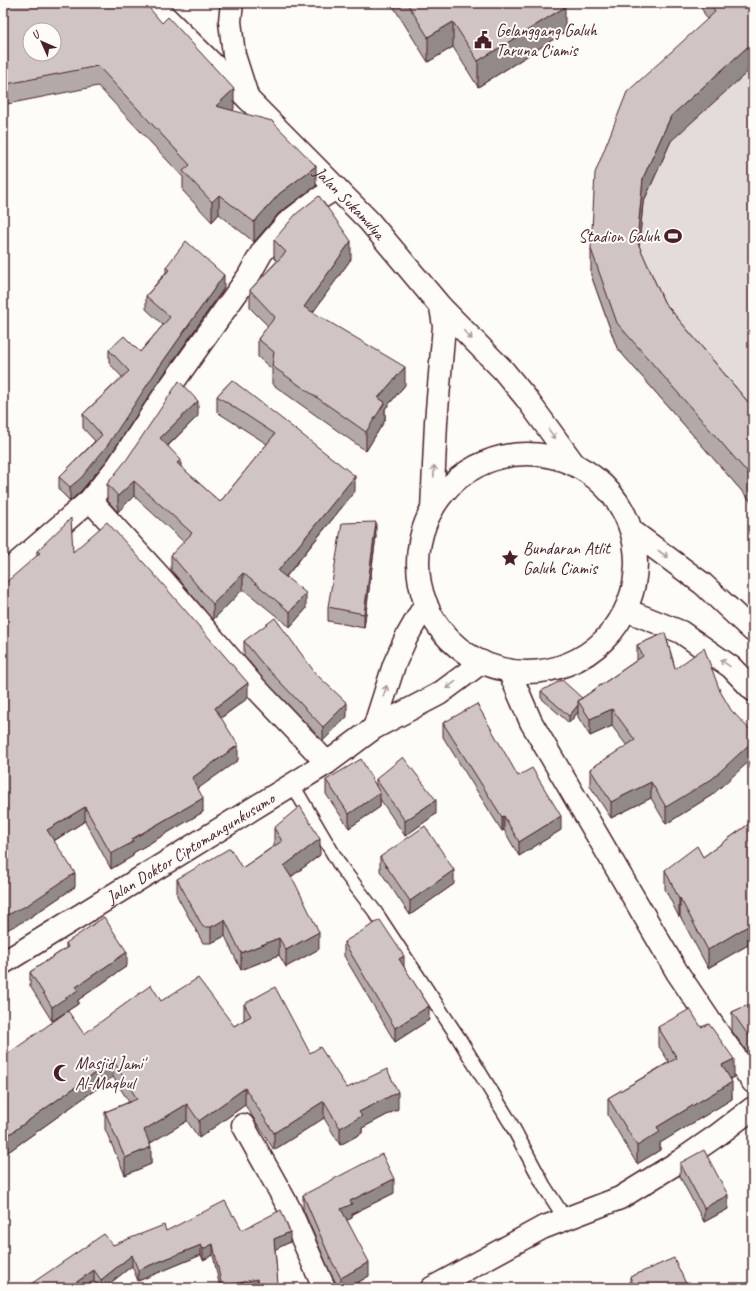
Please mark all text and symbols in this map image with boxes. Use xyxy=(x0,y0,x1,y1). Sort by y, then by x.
place label: Gelanggang Galuh Taruna Ciamis xyxy=(496,20,598,61)
north arrow xyxy=(22,22,62,62)
text: U xyxy=(28,26,44,42)
public building icon: Gelanggang Galuh Taruna Ciamis xyxy=(473,30,493,50)
street label: Jalan Sukamulya xyxy=(309,161,392,245)
place label: Stadion Galuh xyxy=(578,226,661,247)
sports icon: Stadion Galuh xyxy=(663,226,683,246)
one-way arrow xyxy=(463,330,473,340)
one-way arrow xyxy=(548,428,556,439)
one-way arrow xyxy=(430,465,438,478)
place label: Bundaran Atlit Galuh Ciamis xyxy=(523,538,612,579)
place icon: Bundaran Atlit Galuh Ciamis xyxy=(500,548,520,568)
one-way arrow xyxy=(658,550,669,558)
one-way arrow xyxy=(720,659,731,667)
one-way arrow xyxy=(445,681,456,689)
one-way arrow xyxy=(382,685,390,697)
street label: Jalan Doktor Ciptomangunkusumo xyxy=(101,787,280,908)
place label: Masjid Jami' Al-Maqbul xyxy=(75,1053,148,1094)
mosque icon: Masjid Jami' Al-Maqbul xyxy=(52,1063,72,1083)

